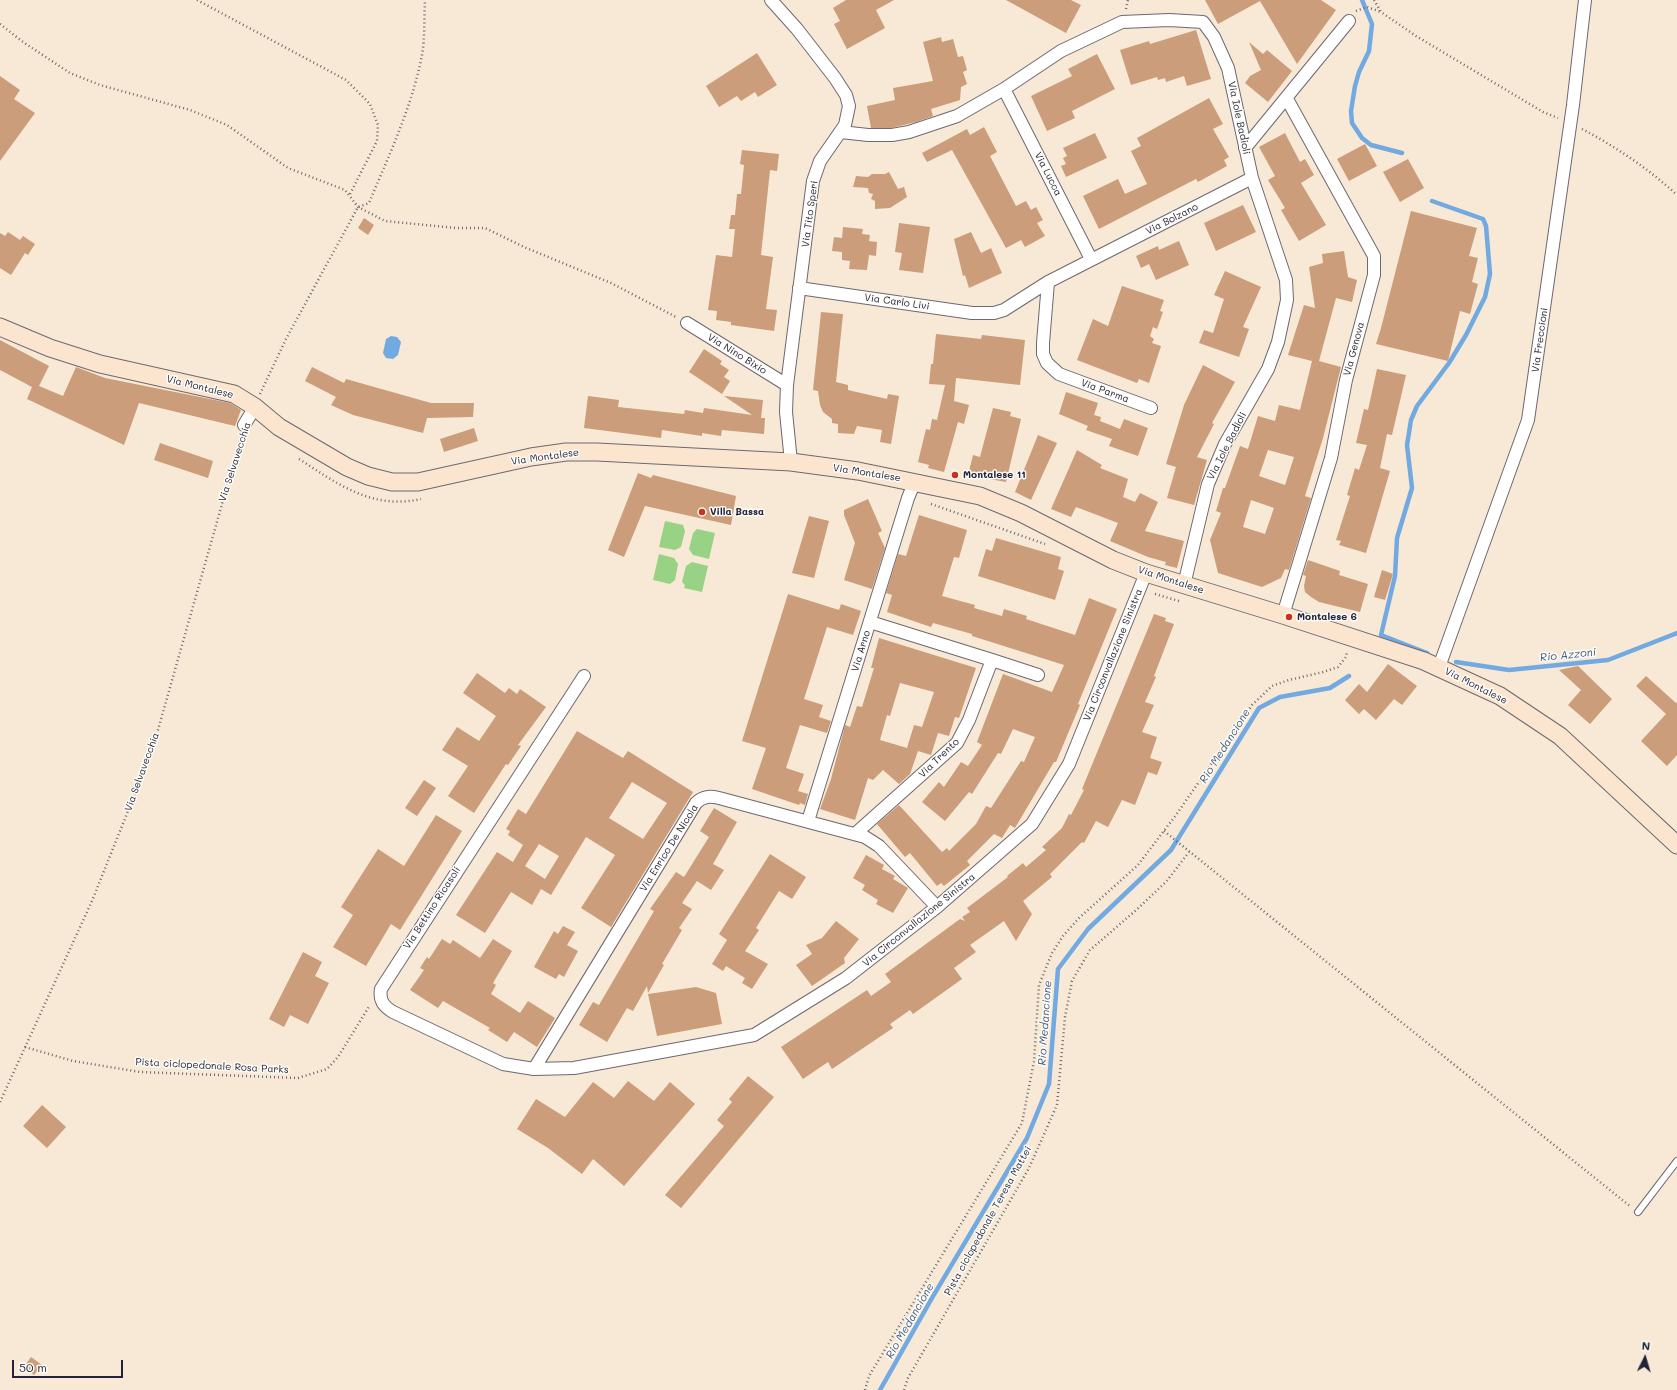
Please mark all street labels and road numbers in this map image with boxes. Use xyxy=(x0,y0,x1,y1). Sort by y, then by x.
street label: Via Iole Badioli xyxy=(1225,80,1253,156)
street label: Via Lucca xyxy=(1032,150,1064,198)
street label: Via Tito Speri xyxy=(799,180,821,248)
street label: Via Bolzano xyxy=(1144,201,1200,237)
street label: Via Carlo Livi xyxy=(864,291,930,313)
street label: Via Freccioni xyxy=(1530,307,1550,373)
street label: Via Genova xyxy=(1341,321,1367,377)
street label: Via Nino Bixio xyxy=(705,331,769,377)
street label: Via Montalese xyxy=(165,373,235,401)
street label: Via Parma xyxy=(1079,377,1131,405)
street label: Via Iole Badioli xyxy=(1205,410,1249,482)
street label: Via Selvavecchia xyxy=(216,421,254,503)
street label: Via Montalese xyxy=(510,446,580,468)
street label: Via Montalese xyxy=(832,462,902,484)
street label: Via Montalese xyxy=(1136,564,1206,596)
street label: Via Circonvallazione Sinistra xyxy=(1081,587,1145,723)
street label: Via Arno xyxy=(849,629,873,673)
street label: Via Montalese xyxy=(1443,665,1509,707)
street label: Via Selvavecchia xyxy=(122,731,162,813)
street label: Via Trento xyxy=(916,736,962,780)
street label: Via Enrico De Nicola xyxy=(637,802,701,894)
street label: Via Bettino Ricasoli xyxy=(401,865,463,951)
street label: Via Circonvallazione Sinistra xyxy=(860,871,978,969)
street label: Pista ciclopedonale Rosa Parks xyxy=(135,1056,289,1076)
street label: Pista ciclopedonale Teresa Mattei xyxy=(942,1144,1034,1298)

